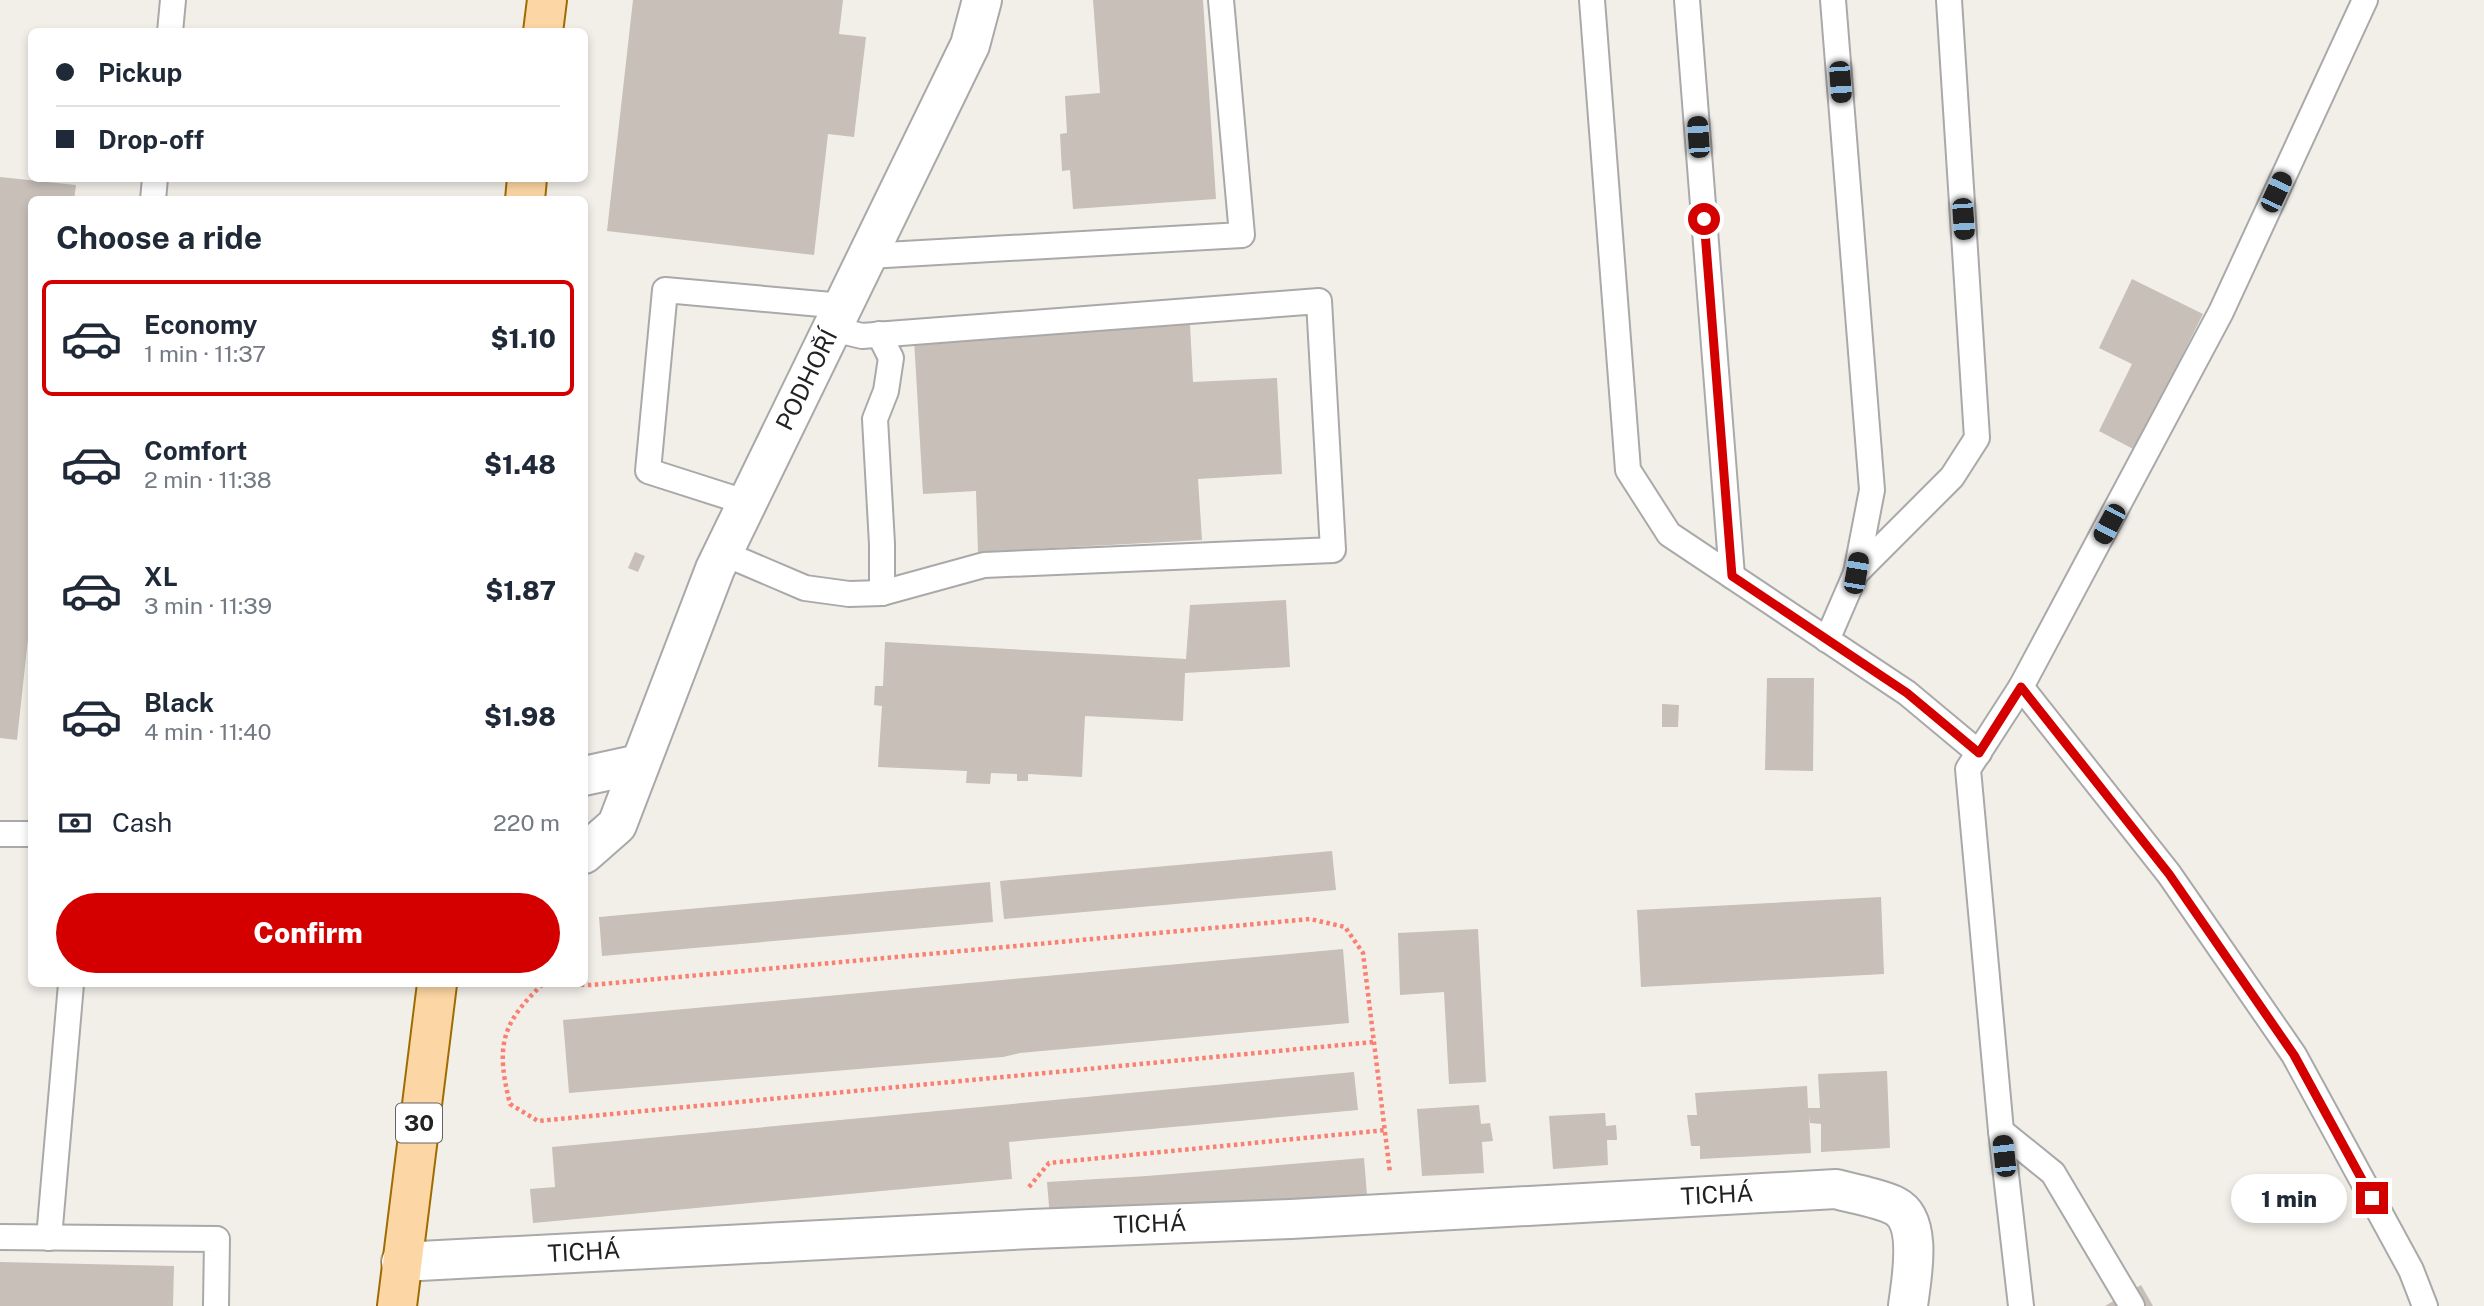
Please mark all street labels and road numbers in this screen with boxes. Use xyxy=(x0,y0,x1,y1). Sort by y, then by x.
street label: PODHOŘÍ xyxy=(770,324,843,435)
road number: 30 xyxy=(396,1104,442,1142)
street label: TICHÁ xyxy=(1680,1178,1754,1210)
street label: TICHÁ xyxy=(1113,1208,1187,1238)
street label: TICHÁ xyxy=(547,1235,621,1267)

